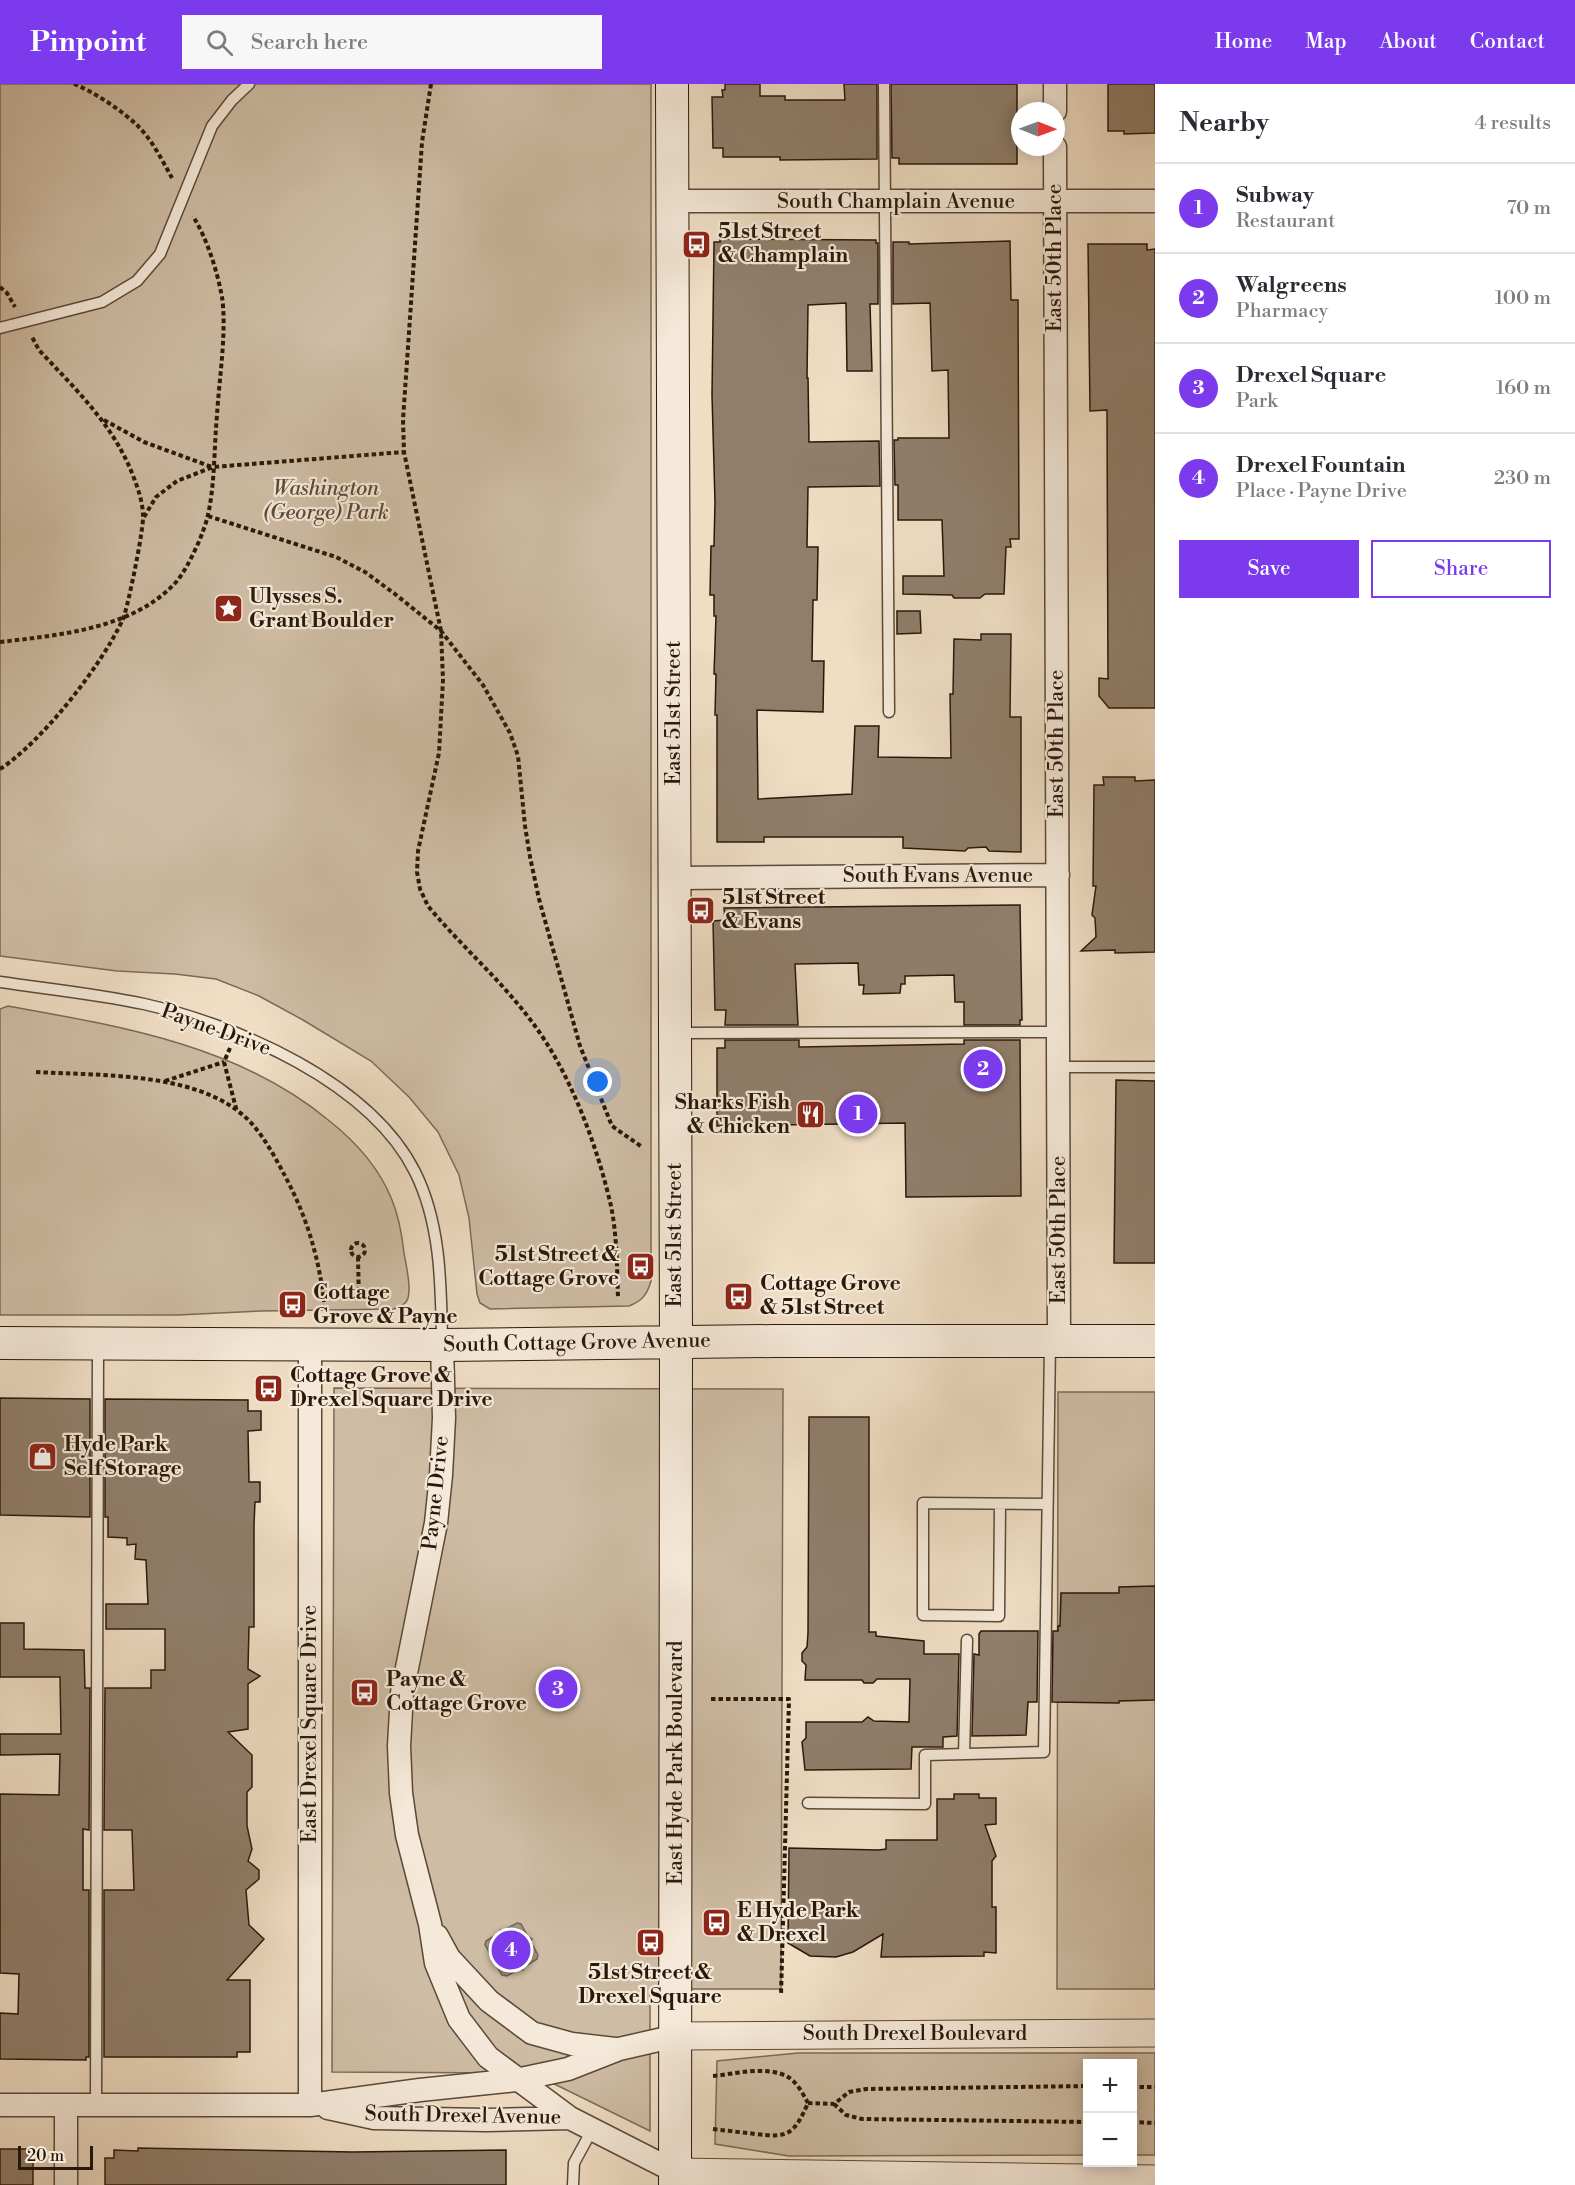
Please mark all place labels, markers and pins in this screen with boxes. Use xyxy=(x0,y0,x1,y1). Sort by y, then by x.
place label: 51st Street & Champlain xyxy=(718,219,848,269)
bus stop icon: 51st Street & Champlain xyxy=(681,228,713,260)
place label: Ulysses S. Grant Boulder xyxy=(249,584,394,634)
place icon: Ulysses S. Grant Boulder xyxy=(212,593,244,625)
place label: 51st Street & Evans xyxy=(722,885,826,935)
bus stop icon: 51st Street & Evans xyxy=(685,894,717,926)
pin: 2 xyxy=(964,1046,1002,1092)
place label: Sharks Fish & Chicken xyxy=(675,1090,790,1140)
pin: 1 xyxy=(838,1092,878,1136)
restaurant icon: Sharks Fish & Chicken xyxy=(795,1099,827,1131)
place label: 51st Street & Cottage Grove xyxy=(478,1242,619,1292)
bus stop icon: 51st Street & Cottage Grove xyxy=(624,1251,656,1283)
place label: Cottage Grove & 51st Street xyxy=(760,1271,901,1321)
place label: Cottage Grove & Payne xyxy=(313,1280,458,1330)
bus stop icon: Cottage Grove & 51st Street xyxy=(723,1280,755,1312)
bus stop icon: Cottage Grove & Payne xyxy=(276,1289,308,1321)
place label: Cottage Grove & Drexel Square Drive xyxy=(290,1363,493,1413)
bus stop icon: Cottage Grove & Drexel Square Drive xyxy=(253,1372,285,1404)
place label: Hyde Park Self Storage xyxy=(64,1432,182,1482)
shop icon: Hyde Park Self Storage xyxy=(27,1441,59,1473)
pin: 3 xyxy=(538,1666,578,1712)
place label: Payne & Cottage Grove xyxy=(386,1667,527,1717)
bus stop icon: Payne & Cottage Grove xyxy=(349,1676,381,1708)
place label: E Hyde Park & Drexel xyxy=(737,1898,860,1948)
bus stop icon: E Hyde Park & Drexel xyxy=(700,1907,732,1939)
bus stop icon: 51st Street & Drexel Square xyxy=(634,1926,666,1958)
pin: 4 xyxy=(492,1928,530,1972)
place label: 51st Street & Drexel Square xyxy=(578,1960,722,2010)

